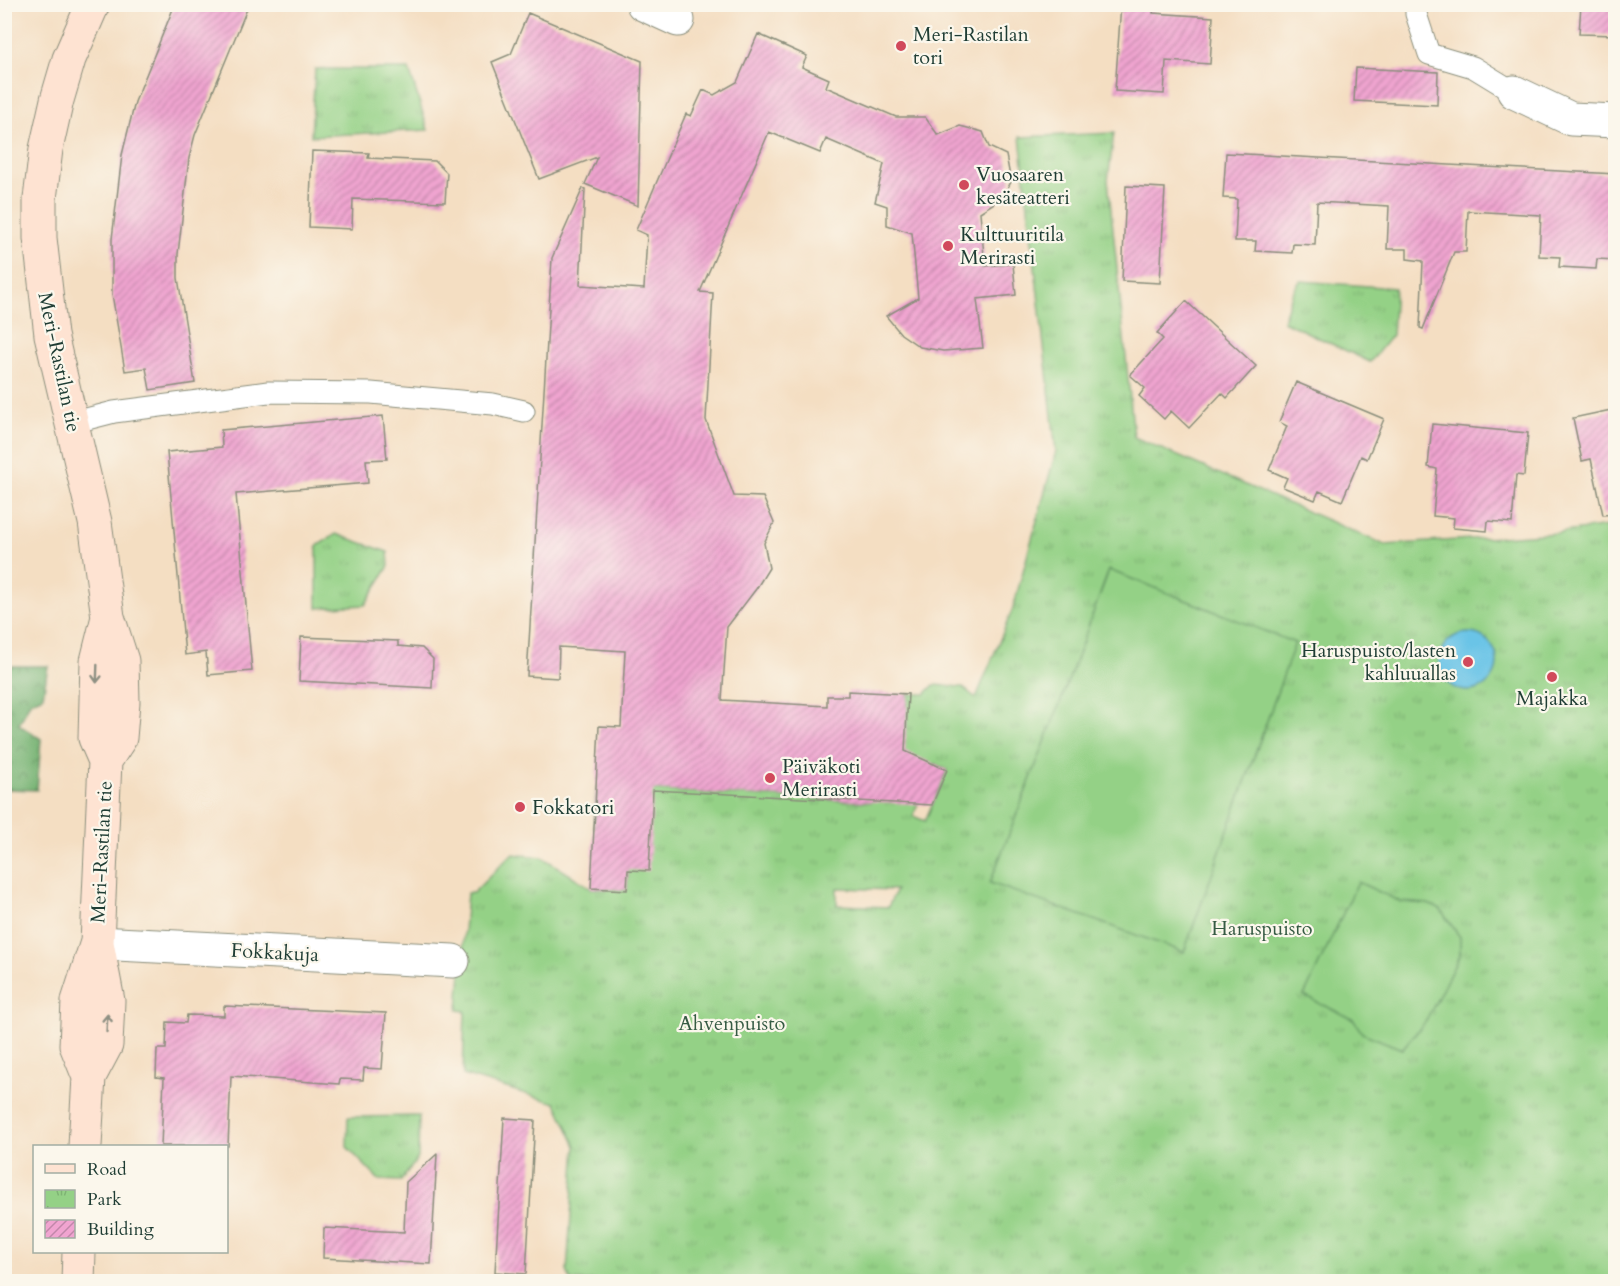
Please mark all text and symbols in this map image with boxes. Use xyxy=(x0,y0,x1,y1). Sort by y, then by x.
place label: Meri-Rastilan tori xyxy=(913,21,1030,71)
marker: Meri-Rastilan tori xyxy=(894,39,908,53)
place label: Vuosaaren kesäteatteri xyxy=(976,161,1070,211)
marker: Vuosaaren kesäteatteri xyxy=(957,178,971,192)
place label: Kulttuuritila Merirasti xyxy=(960,221,1064,271)
marker: Kulttuuritila Merirasti xyxy=(941,239,955,253)
street label: Meri-Rastilan tie xyxy=(32,290,88,435)
place label: Haruspuisto/lasten kahluuallas xyxy=(1301,637,1457,687)
marker: Haruspuisto/lasten kahluuallas xyxy=(1461,655,1475,669)
one-way arrow xyxy=(91,664,102,684)
marker: Majakka xyxy=(1545,670,1559,684)
place label: Majakka xyxy=(1516,685,1588,712)
place label: Päiväkoti Merirasti xyxy=(782,753,861,803)
marker: Päiväkoti Merirasti xyxy=(763,771,777,785)
street label: Meri-Rastilan tie xyxy=(84,780,119,924)
place label: Fokkatori xyxy=(532,794,615,821)
marker: Fokkatori xyxy=(513,800,527,814)
park label: Haruspuisto xyxy=(1211,915,1313,942)
street label: Fokkakuja xyxy=(230,937,320,968)
park label: Ahvenpuisto xyxy=(679,1010,786,1037)
one-way arrow xyxy=(102,1013,113,1033)
legend xyxy=(33,1145,228,1253)
text: Road xyxy=(87,1157,127,1182)
text: Park xyxy=(87,1187,122,1212)
text: Building xyxy=(87,1217,155,1242)

